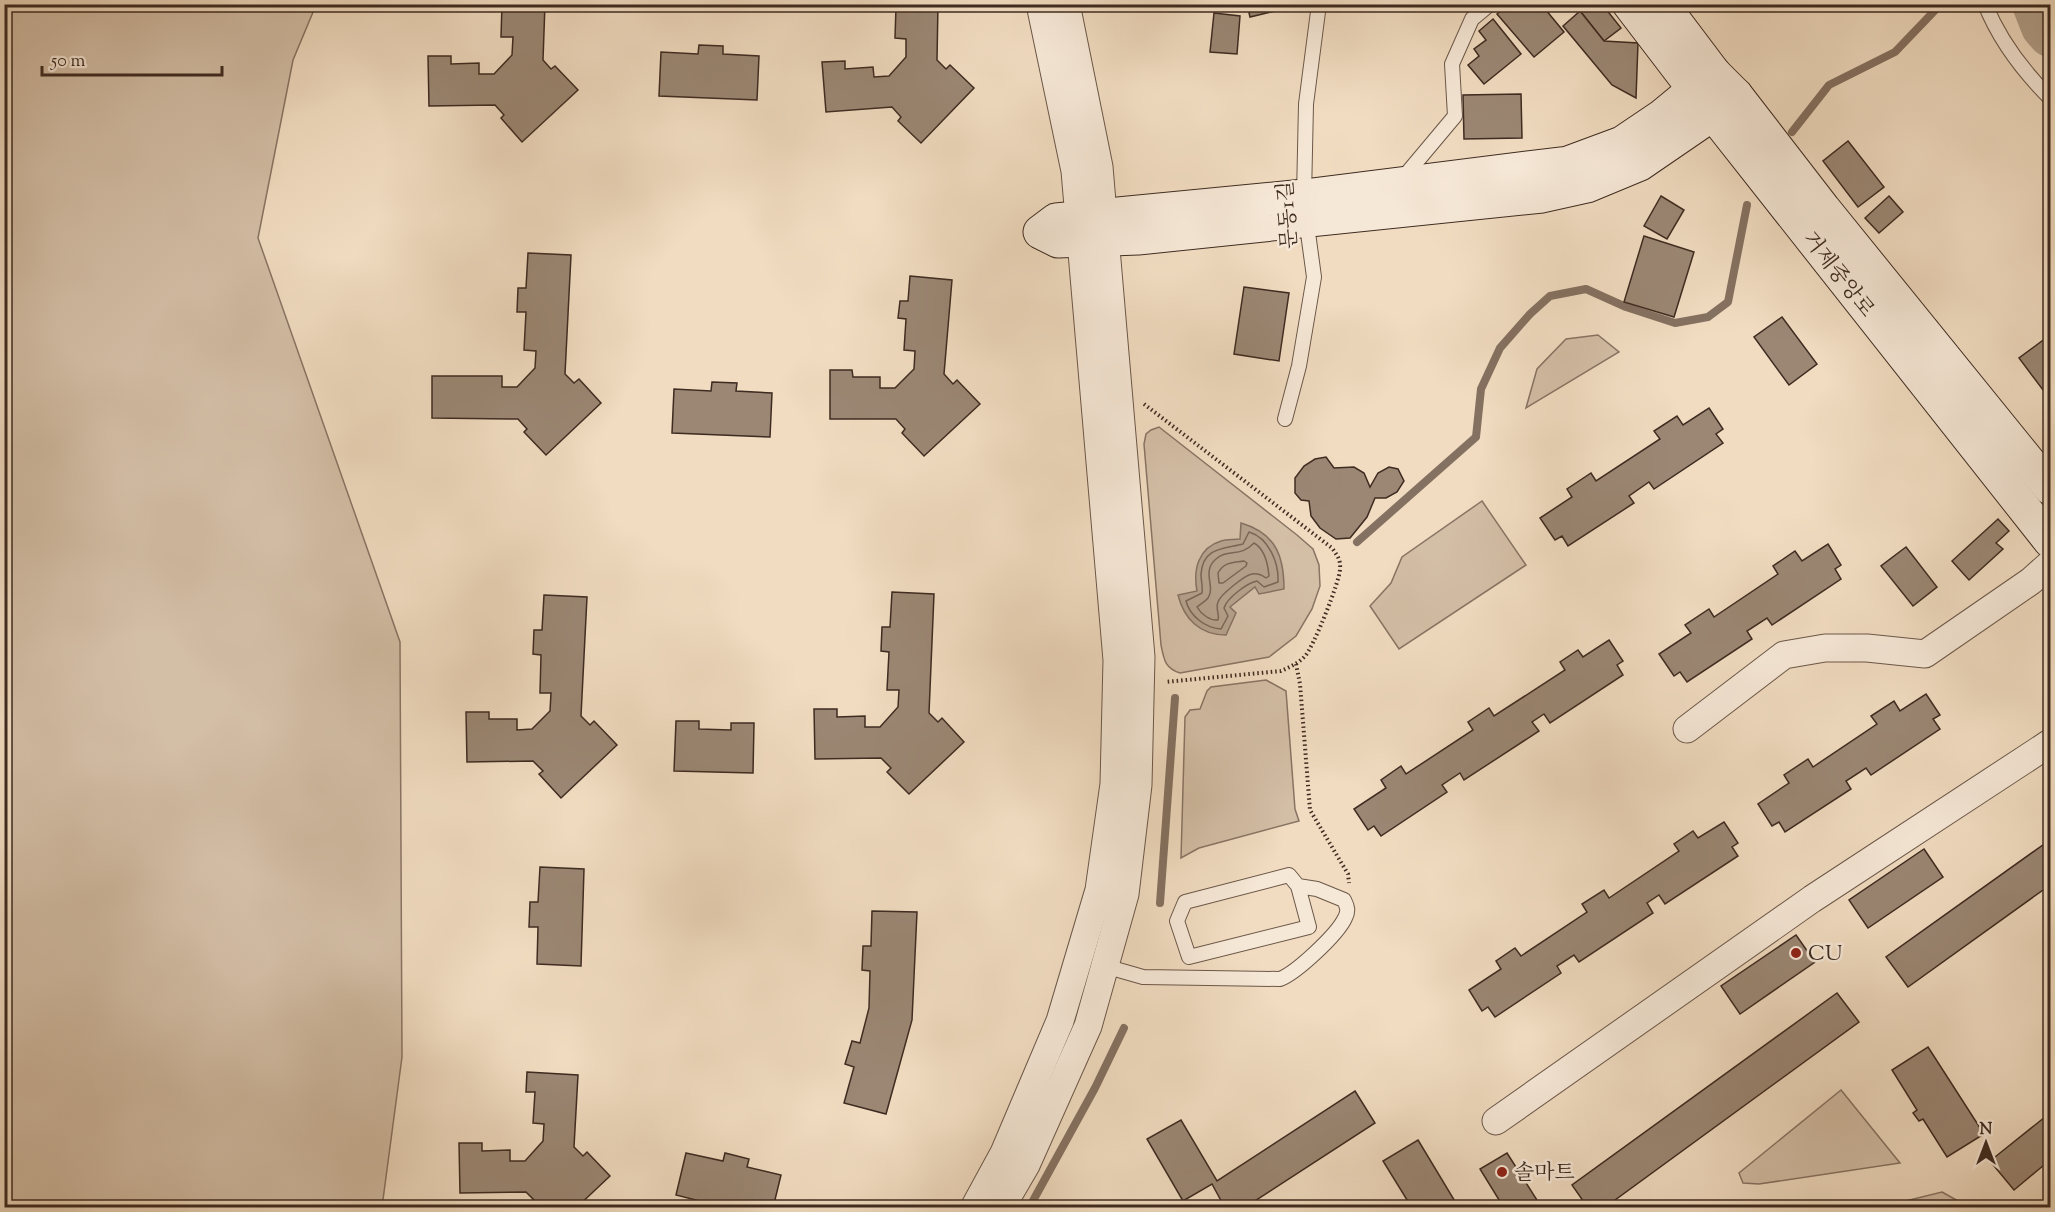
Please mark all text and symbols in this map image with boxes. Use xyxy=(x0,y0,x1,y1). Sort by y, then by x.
scale bar xyxy=(42,39,222,77)
text: 50 m xyxy=(50,49,86,75)
street label: 문동1길 xyxy=(1272,180,1306,250)
street label: 거제중앙로 xyxy=(1794,226,1880,324)
place label: CU xyxy=(1808,940,1842,970)
marker: CU xyxy=(1789,946,1803,960)
north arrow xyxy=(1956,1113,2016,1173)
text: N xyxy=(1980,1119,1993,1142)
place label: 솔마트 xyxy=(1514,1159,1575,1189)
marker: 솔마트 xyxy=(1495,1165,1509,1179)

